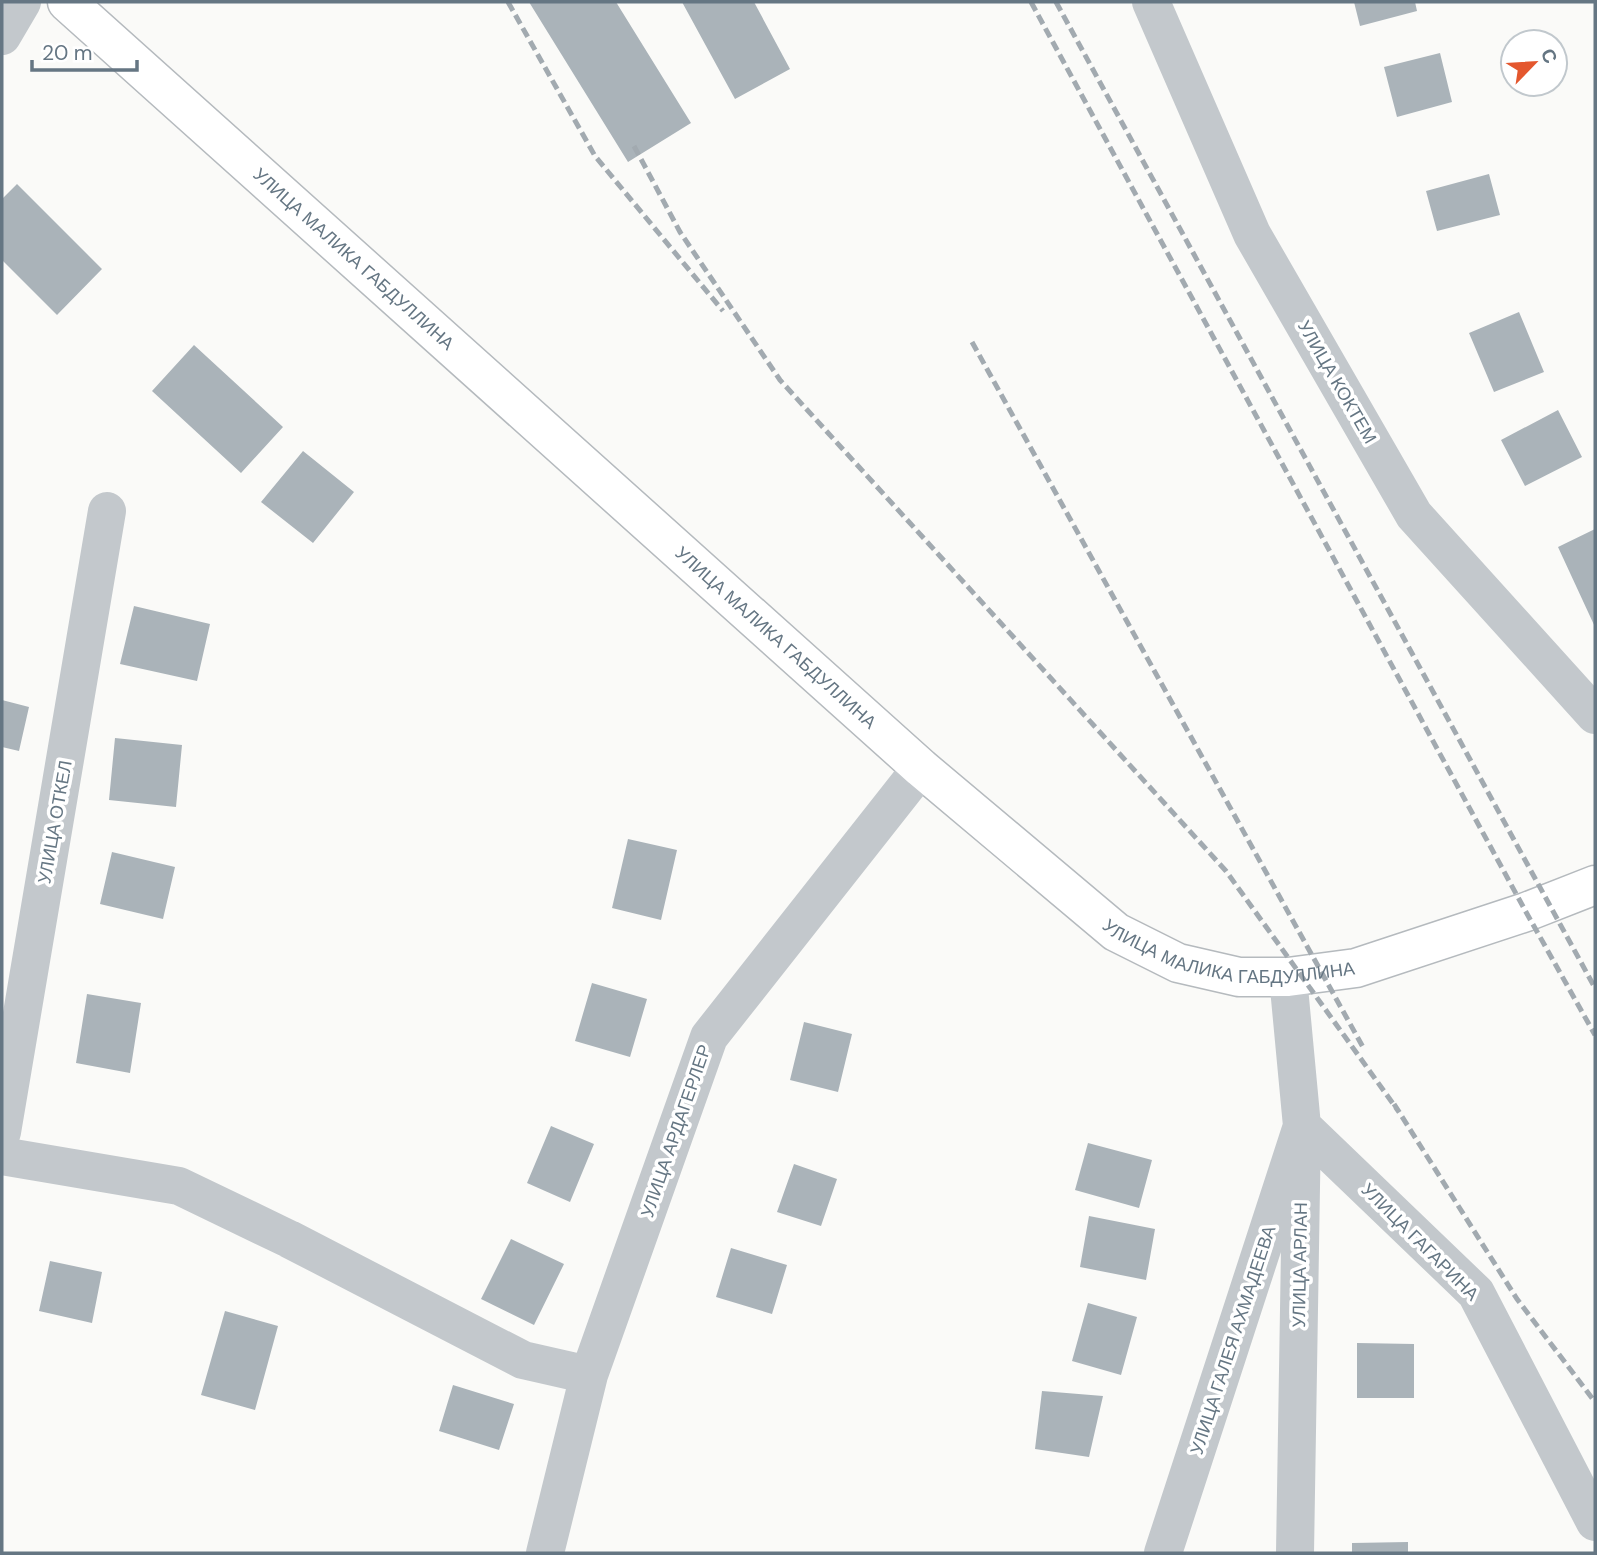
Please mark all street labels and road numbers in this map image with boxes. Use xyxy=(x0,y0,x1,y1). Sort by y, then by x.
street label: УЛИЦА МАЛИКА ГАБДУЛЛИНА xyxy=(248,163,459,356)
street label: УЛИЦА КОКТЕМ xyxy=(1292,316,1382,448)
street label: УЛИЦА МАЛИКА ГАБДУЛЛИНА xyxy=(670,541,881,734)
street label: УЛИЦА ОТКЕЛ xyxy=(32,758,78,886)
street label: УЛИЦА МАЛИКА ГАБДУЛЛИНА xyxy=(1097,914,1356,990)
street label: УЛИЦА АРДАГЕРЛЕР xyxy=(635,1041,717,1221)
street label: УЛИЦА ГАГАРИНА xyxy=(1356,1178,1484,1306)
street label: УЛИЦА АРЛАН xyxy=(1287,1202,1313,1328)
street label: УЛИЦА ГАЛЕЯ АХМАДЕЕВА xyxy=(1185,1222,1281,1458)

